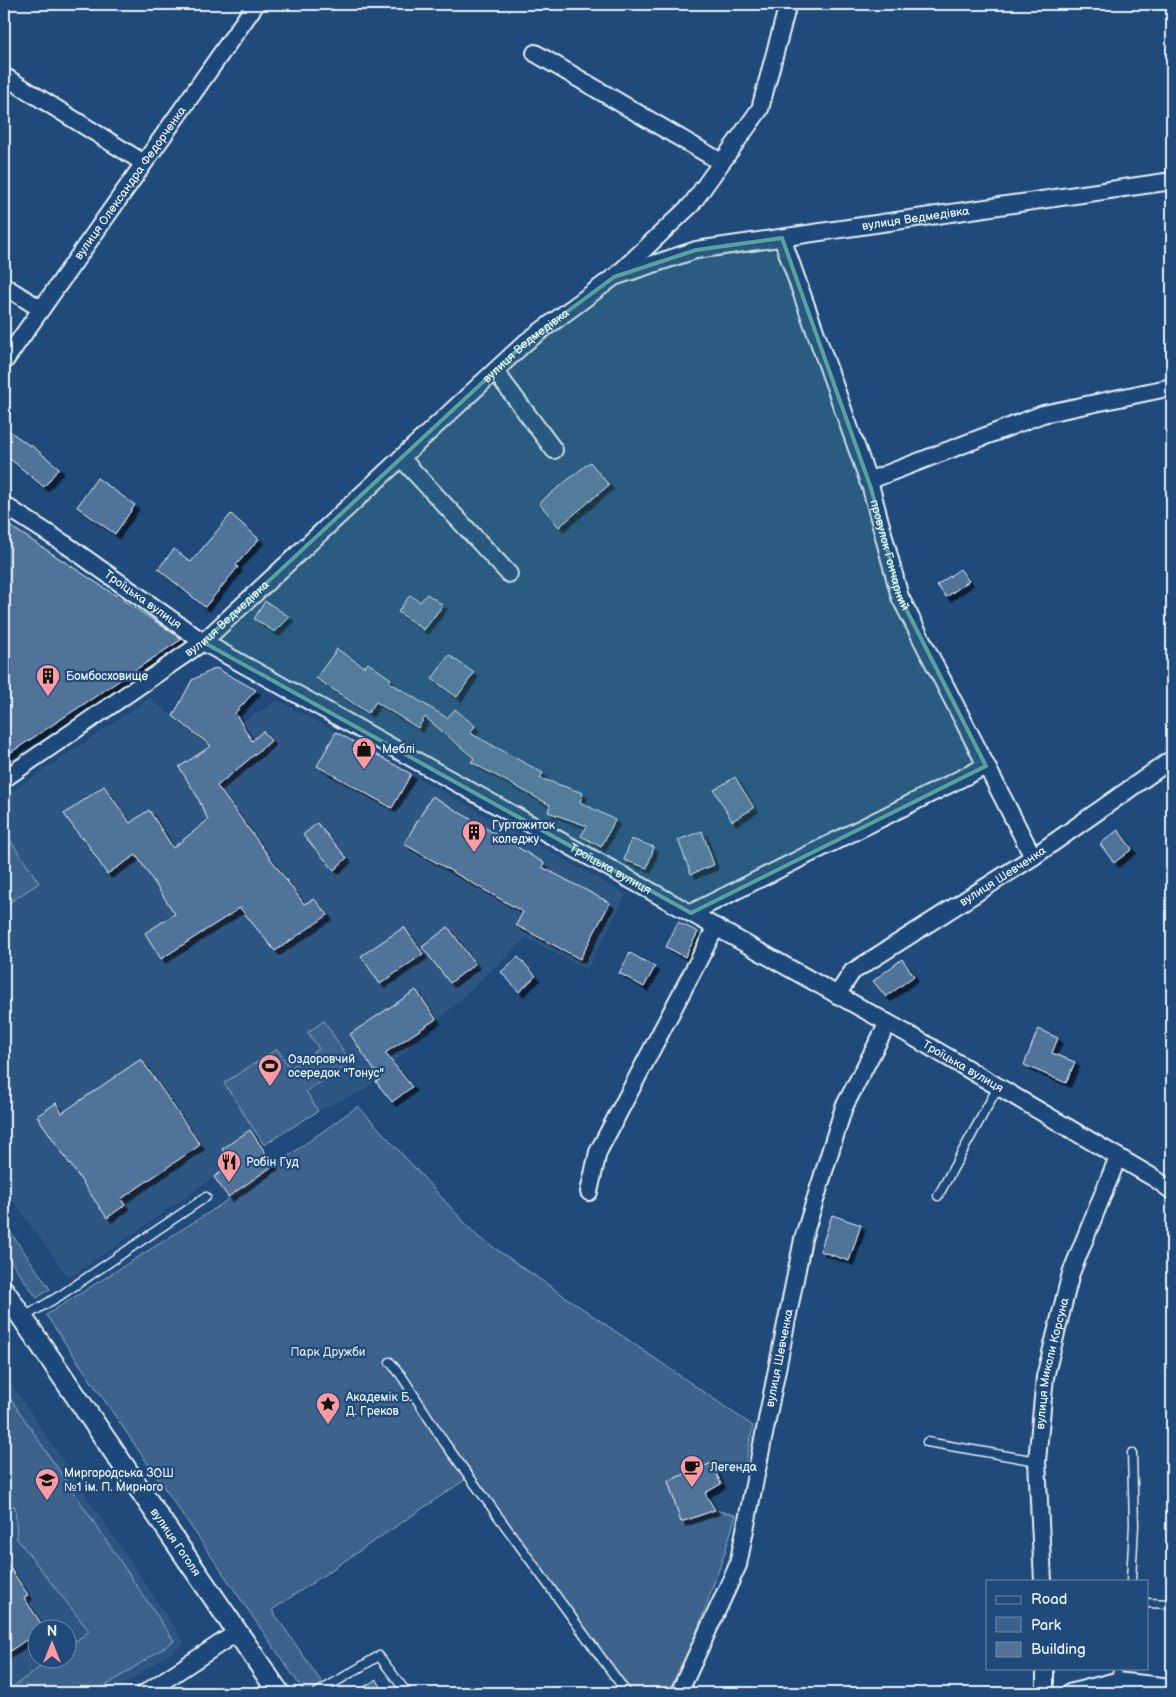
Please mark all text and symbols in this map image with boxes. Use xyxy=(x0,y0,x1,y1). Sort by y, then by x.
street label: вулиця Олександра Федорченка xyxy=(71,103,189,263)
street label: вулиця Ведмедівка xyxy=(861,203,970,233)
street label: вулиця Ведмедівка xyxy=(479,305,572,386)
street label: провулок Гончарний xyxy=(867,498,913,613)
street label: Троїцька вулиця xyxy=(101,567,185,632)
street label: вулиця Ведмедівка xyxy=(182,577,272,660)
building icon: Бомбосховище xyxy=(35,663,61,697)
place label: Бомбосховище xyxy=(66,669,149,684)
shop icon: Меблі xyxy=(351,736,377,770)
place label: Меблі xyxy=(382,742,415,757)
place label: Гуртожиток коледжу xyxy=(492,818,556,847)
building icon: Гуртожиток коледжу xyxy=(461,819,487,853)
street label: Троїцька вулиця xyxy=(567,840,654,898)
street label: вулиця Шевченка xyxy=(956,843,1049,909)
street label: Троїцька вулиця xyxy=(920,1037,1007,1096)
place label: Оздоровчий осередок "Тонус" xyxy=(288,1052,384,1081)
sports icon: Оздоровчий осередок "Тонус" xyxy=(257,1053,283,1087)
restaurant icon: Робін Гуд xyxy=(216,1149,242,1183)
place label: Робін Гуд xyxy=(246,1155,300,1170)
street label: вулиця Миколи Корсуна xyxy=(1033,1296,1072,1430)
street label: вулиця Шевченка xyxy=(762,1308,796,1408)
park label: Парк Дружби xyxy=(291,1345,365,1360)
place label: Академік Б. Д. Греков xyxy=(345,1390,412,1419)
place icon: Академік Б. Д. Греков xyxy=(315,1391,341,1425)
cafe icon: Легенда xyxy=(679,1454,705,1488)
place label: Легенда xyxy=(709,1460,757,1475)
place label: Миргородська ЗОШ №1 ім. П. Мирного xyxy=(64,1466,174,1495)
school or university icon: Миргородська ЗОШ №1 ім. П. Мирного xyxy=(34,1467,60,1501)
street label: вулиця Гоголя xyxy=(147,1505,204,1579)
legend xyxy=(986,1580,1148,1670)
text: Road xyxy=(1031,1590,1067,1609)
text: Park xyxy=(1031,1616,1062,1635)
north arrow xyxy=(28,1620,78,1670)
text: N xyxy=(47,1623,57,1640)
text: Building xyxy=(1031,1640,1086,1659)

